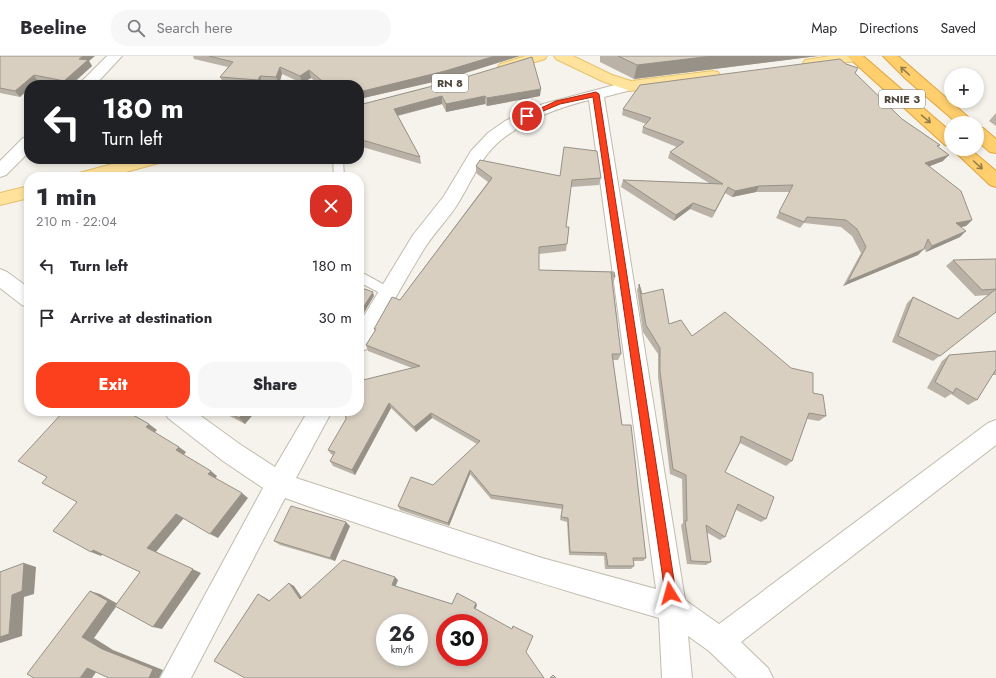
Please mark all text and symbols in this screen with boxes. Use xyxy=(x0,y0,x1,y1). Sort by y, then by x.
search box xyxy=(111,10,391,46)
text: Beeline xyxy=(20,14,87,41)
icon: search xyxy=(125,17,147,39)
text: Search here xyxy=(157,17,232,39)
text: Map xyxy=(811,18,837,38)
text: Directions xyxy=(859,18,919,38)
text: Saved xyxy=(941,18,976,38)
one-way arrow xyxy=(900,66,910,75)
map controls xyxy=(944,68,984,156)
button: + xyxy=(944,68,984,108)
road number: RN 8 xyxy=(432,74,468,92)
text: 180 m xyxy=(102,88,184,129)
road number: RNIE 3 xyxy=(879,90,925,108)
icon: left xyxy=(36,96,88,148)
pin xyxy=(510,99,544,133)
icon: arrive xyxy=(516,105,538,127)
one-way arrow xyxy=(920,114,931,123)
button: − xyxy=(944,116,984,156)
text: Turn left xyxy=(102,126,162,152)
one-way arrow xyxy=(973,160,983,170)
text: 1 min xyxy=(36,179,97,214)
button: close xyxy=(310,185,352,227)
text: 210 m · 22:04 xyxy=(36,212,117,231)
icon: left xyxy=(36,255,58,277)
text: Turn left xyxy=(70,255,128,277)
text: 180 m xyxy=(312,255,352,277)
icon: arrive xyxy=(36,307,58,329)
text: Arrive at destination xyxy=(70,307,212,329)
text: 30 m xyxy=(319,307,352,329)
button: Exit xyxy=(36,362,190,408)
button: Share xyxy=(198,362,352,408)
position arrow xyxy=(649,572,691,614)
speed limit sign: 30 xyxy=(436,614,488,666)
text: 26 xyxy=(389,620,415,649)
text: km/h xyxy=(391,642,413,657)

